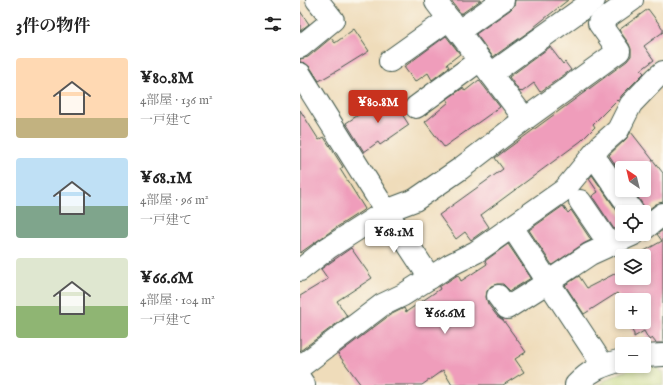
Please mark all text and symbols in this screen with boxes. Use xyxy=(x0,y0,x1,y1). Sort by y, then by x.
icon: filters xyxy=(262,13,284,35)
text: 3件の物件 xyxy=(16,16,90,37)
text: ¥80.8M xyxy=(140,68,194,89)
icon: home xyxy=(48,74,96,122)
pin: ¥80.8M xyxy=(345,90,411,124)
text: 4部屋 · 136 m² xyxy=(140,92,213,109)
text: ¥80.8M xyxy=(357,94,399,111)
text: 一戸建て xyxy=(140,112,192,129)
north arrow xyxy=(615,161,651,197)
map controls xyxy=(615,161,651,373)
text: ¥68.1M xyxy=(140,168,192,189)
icon: home xyxy=(48,174,96,222)
text: 4部屋 · 96 m² xyxy=(140,192,209,209)
button: locate xyxy=(615,205,651,241)
text: 一戸建て xyxy=(140,212,192,229)
pin: ¥68.1M xyxy=(361,220,427,254)
text: ¥68.1M xyxy=(374,224,414,241)
button: layers xyxy=(615,249,651,285)
text: ¥66.6M xyxy=(140,268,194,289)
icon: home xyxy=(48,274,96,322)
text: 4部屋 · 104 m² xyxy=(140,292,215,309)
button: + xyxy=(615,293,651,329)
pin: ¥66.6M xyxy=(412,301,478,335)
text: ¥66.6M xyxy=(425,305,465,322)
text: 一戸建て xyxy=(140,312,192,329)
button: − xyxy=(615,337,651,373)

